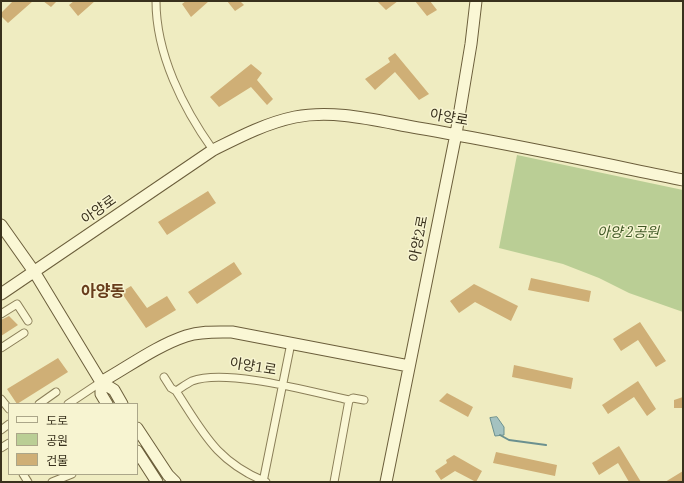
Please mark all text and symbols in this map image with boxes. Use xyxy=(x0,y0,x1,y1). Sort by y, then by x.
street label: 아양로 xyxy=(429,106,469,130)
street label: 아양로 xyxy=(78,192,120,228)
street label: 아양2로 xyxy=(406,214,432,264)
park label: 아양 2공원 xyxy=(597,225,659,241)
district label: 아양동 xyxy=(81,282,125,302)
street label: 아양1로 xyxy=(228,355,278,379)
legend xyxy=(8,403,138,475)
text: 도로 xyxy=(46,413,68,428)
text: 공원 xyxy=(46,433,68,448)
text: 건물 xyxy=(46,453,68,468)

